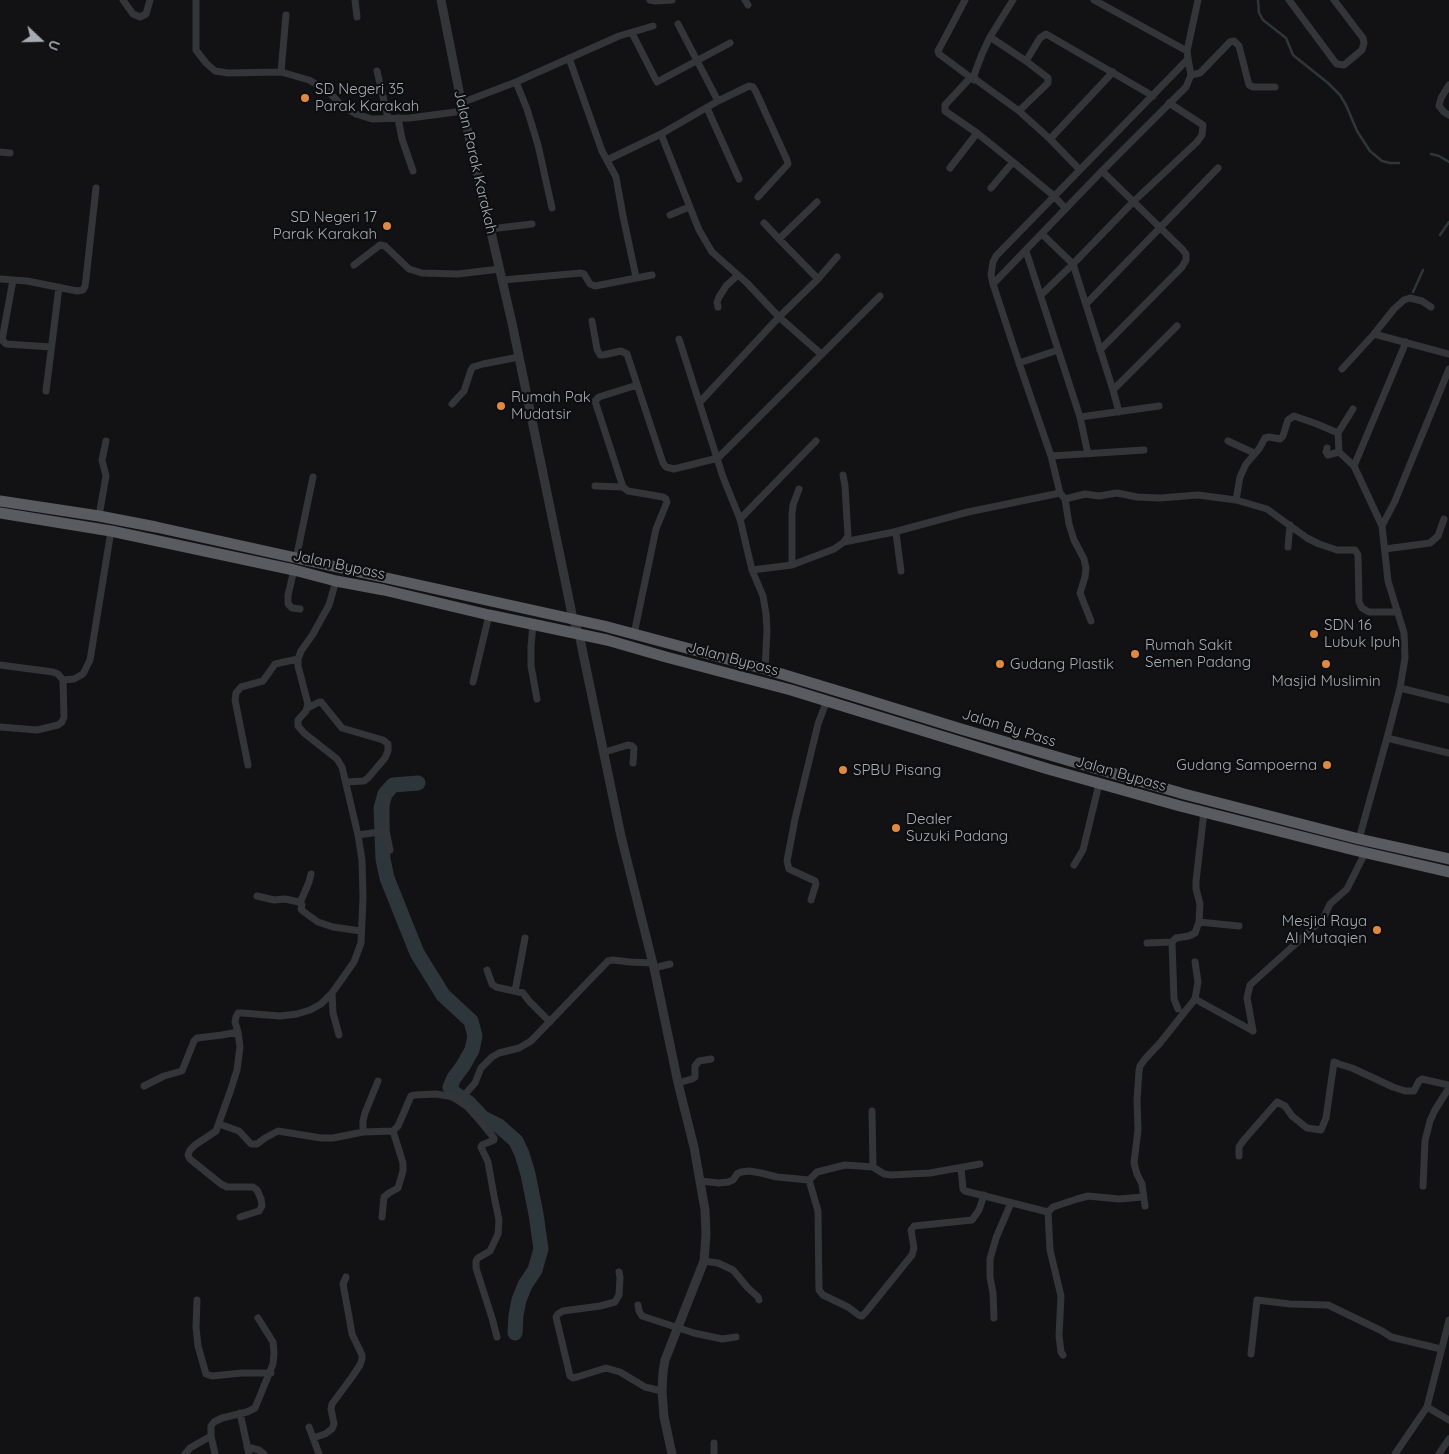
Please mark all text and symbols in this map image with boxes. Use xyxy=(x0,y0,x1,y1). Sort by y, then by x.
north arrow xyxy=(15,15,65,65)
text: U xyxy=(44,38,64,53)
place label: SD Negeri 35 Parak Karakah xyxy=(315,80,419,115)
street label: Jalan Parak Karakah xyxy=(450,88,500,236)
marker: SD Negeri 35 Parak Karakah xyxy=(299,92,311,104)
place label: SD Negeri 17 Parak Karakah xyxy=(273,208,377,243)
marker: SD Negeri 17 Parak Karakah xyxy=(381,220,393,232)
place label: Rumah Pak Mudatsir xyxy=(511,388,591,423)
marker: Rumah Pak Mudatsir xyxy=(495,400,507,412)
street label: Jalan Bypass xyxy=(291,546,387,584)
place label: SDN 16 Lubuk Ipuh xyxy=(1324,616,1400,651)
marker: SDN 16 Lubuk Ipuh xyxy=(1308,628,1320,640)
place label: Rumah Sakit Semen Padang xyxy=(1145,636,1251,671)
street label: Jalan Bypass xyxy=(686,638,780,680)
marker: Rumah Sakit Semen Padang xyxy=(1129,648,1141,660)
place label: Gudang Plastik xyxy=(1010,655,1114,673)
marker: Gudang Plastik xyxy=(994,658,1006,670)
marker: Masjid Muslimin xyxy=(1320,658,1332,670)
place label: Masjid Muslimin xyxy=(1271,672,1381,690)
street label: Jalan By Pass xyxy=(960,705,1058,751)
street label: Jalan Bypass xyxy=(1074,752,1168,796)
place label: Gudang Sampoerna xyxy=(1176,756,1317,774)
marker: Gudang Sampoerna xyxy=(1321,759,1333,771)
place label: SPBU Pisang xyxy=(853,761,941,779)
marker: SPBU Pisang xyxy=(837,764,849,776)
place label: Dealer Suzuki Padang xyxy=(906,810,1008,845)
marker: Dealer Suzuki Padang xyxy=(890,822,902,834)
place label: Mesjid Raya Al Mutaqien xyxy=(1282,912,1367,947)
marker: Mesjid Raya Al Mutaqien xyxy=(1371,924,1383,936)

